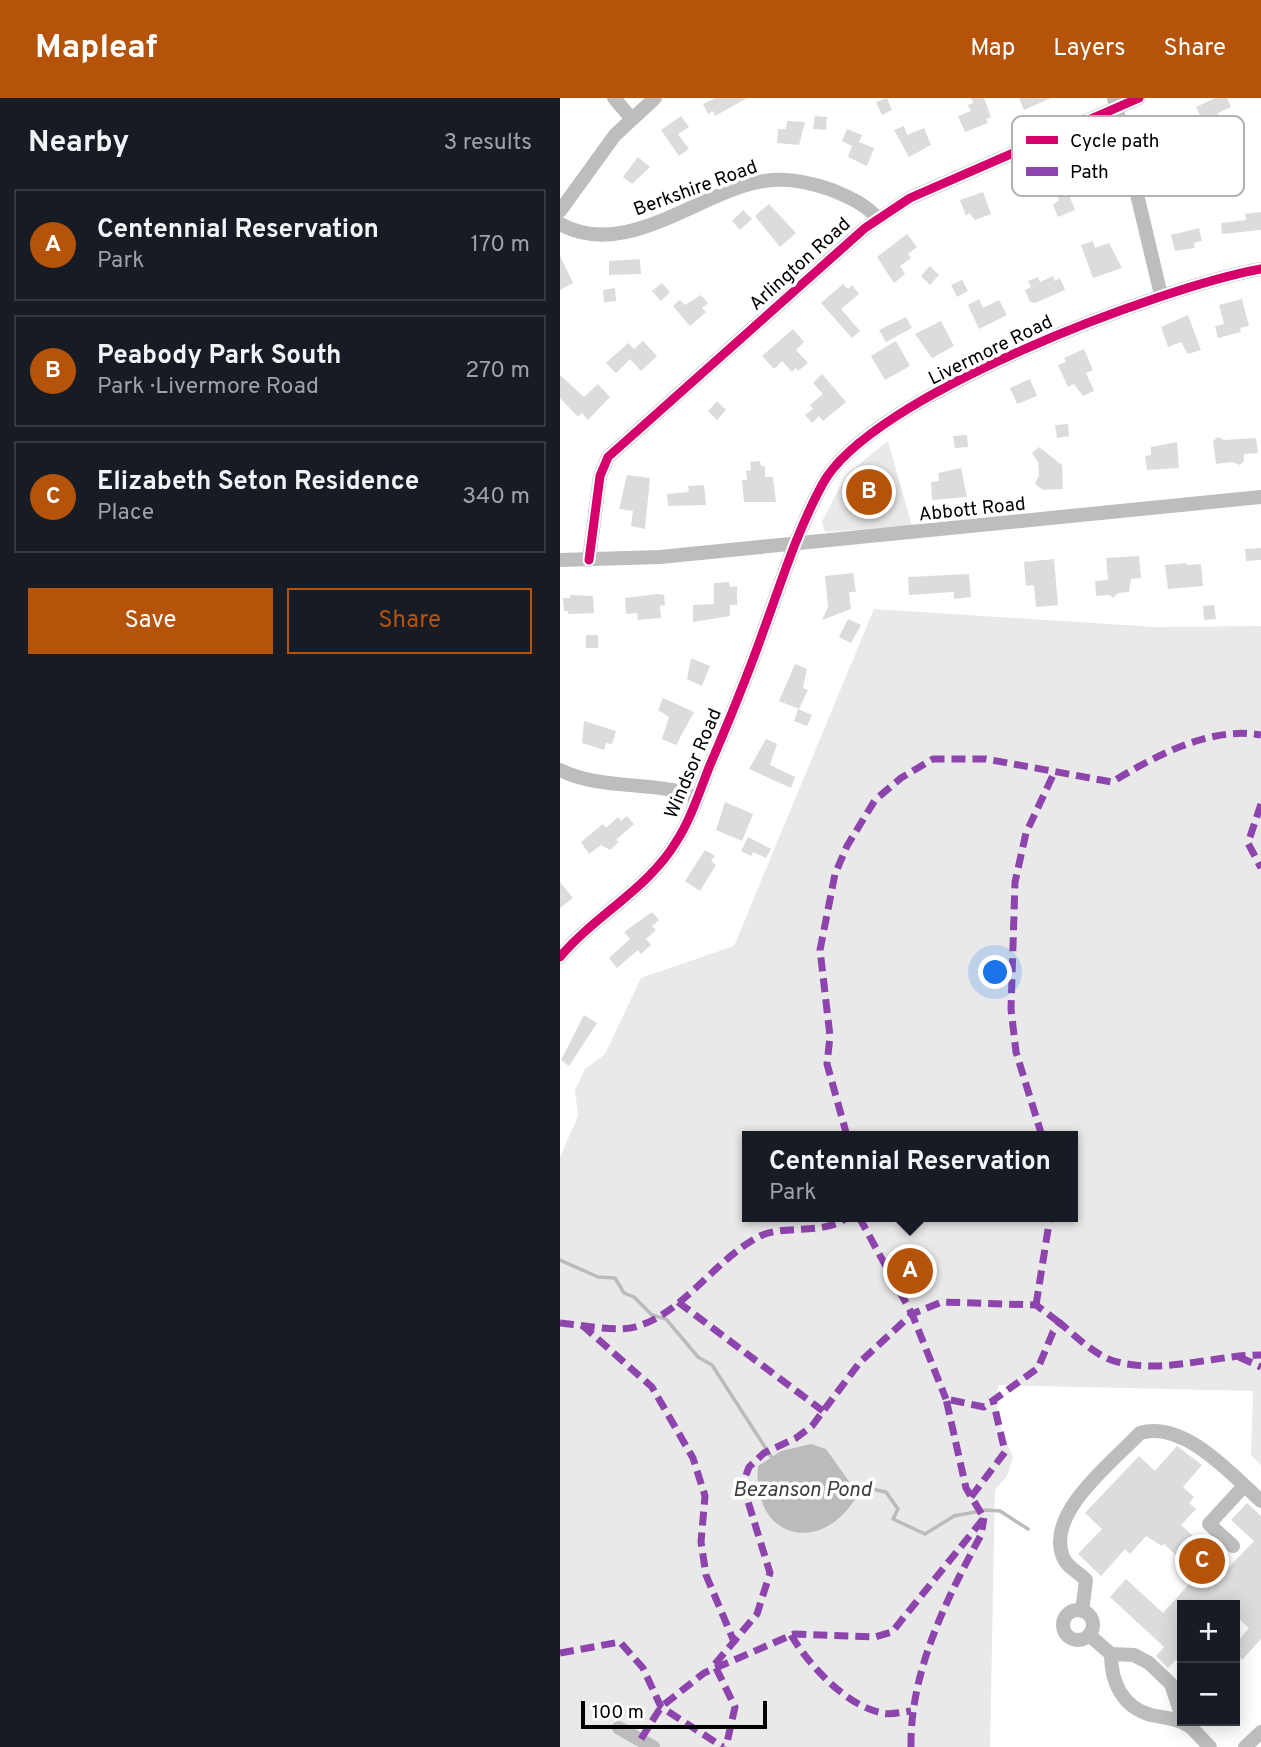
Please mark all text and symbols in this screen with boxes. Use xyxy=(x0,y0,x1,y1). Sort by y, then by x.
text: Mapleaf xyxy=(35,28,158,70)
text: Map xyxy=(970,34,1015,64)
text: Layers xyxy=(1053,34,1125,64)
text: Share xyxy=(1163,34,1226,64)
legend xyxy=(1012,116,1244,196)
text: Nearby xyxy=(28,125,129,162)
text: 3 results xyxy=(443,129,532,158)
text: Cycle path xyxy=(1070,130,1159,154)
street label: Berkshire Road xyxy=(630,155,761,222)
text: Path xyxy=(1070,161,1109,185)
street label: Arlington Road xyxy=(745,213,856,316)
text: Centennial Reservation xyxy=(97,214,379,247)
text: A xyxy=(45,231,61,260)
text: 170 m xyxy=(471,231,530,260)
text: Park xyxy=(97,247,144,276)
street label: Livermore Road xyxy=(925,310,1057,391)
text: Peabody Park South xyxy=(97,340,342,373)
text: B xyxy=(45,357,61,386)
text: 270 m xyxy=(465,357,530,386)
text: Park · Livermore Road xyxy=(97,373,319,402)
text: Elizabeth Seton Residence xyxy=(97,466,419,499)
pin: B xyxy=(846,466,892,518)
text: C xyxy=(46,483,60,512)
text: 340 m xyxy=(462,483,530,512)
street label: Abbott Road xyxy=(917,492,1027,528)
text: Place xyxy=(97,499,154,528)
button: Save xyxy=(28,588,273,654)
button: Share xyxy=(287,588,532,654)
street label: Windsor Road xyxy=(660,705,728,823)
your location xyxy=(978,955,1012,989)
popup xyxy=(742,1131,1078,1222)
text: Centennial Reservation xyxy=(769,1146,1051,1179)
text: Park xyxy=(769,1179,816,1208)
pin: A xyxy=(887,1245,933,1297)
water label: Bezanson Pond xyxy=(733,1477,873,1504)
pin: C xyxy=(1179,1535,1225,1587)
map controls xyxy=(1177,1600,1240,1726)
button: + xyxy=(1177,1600,1240,1663)
button: − xyxy=(1177,1663,1240,1726)
scale bar xyxy=(581,1698,766,1730)
text: 100 m xyxy=(592,1701,644,1725)

